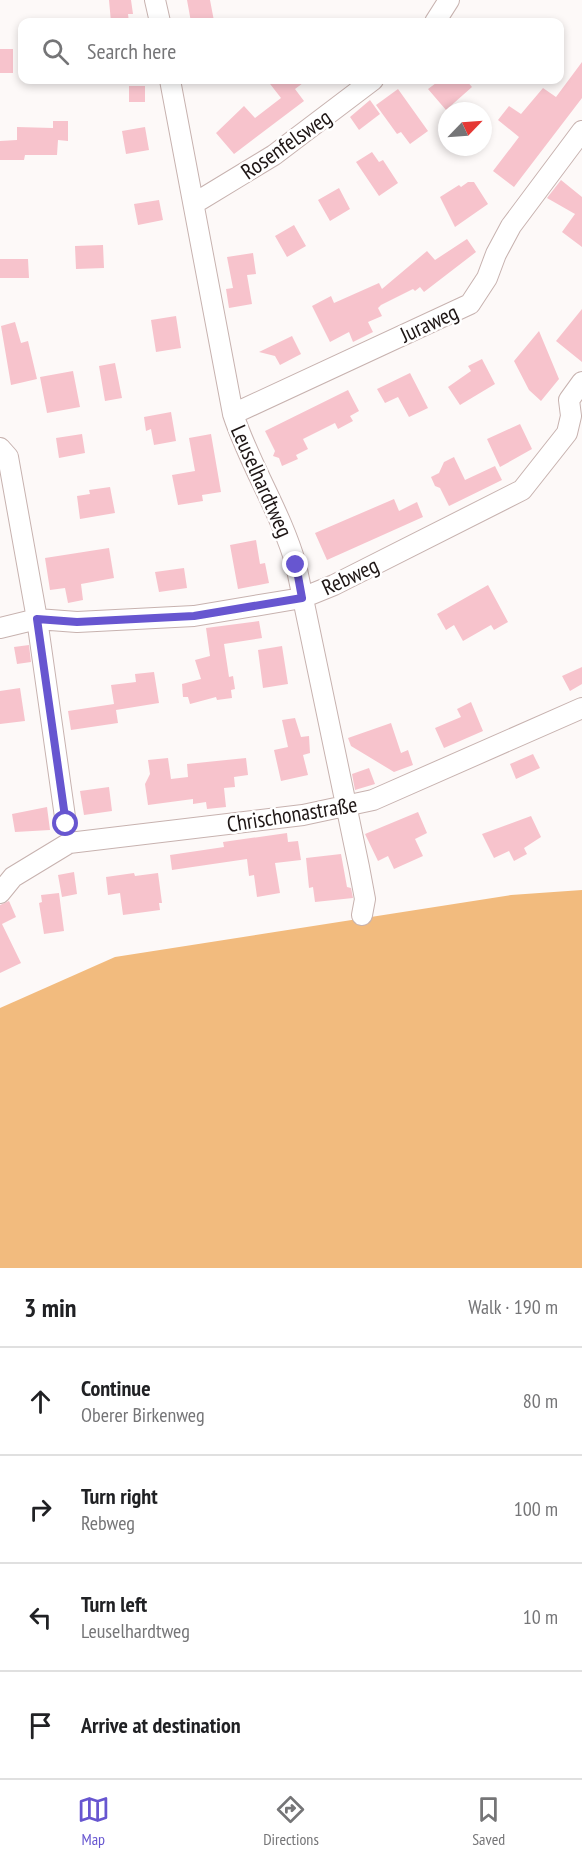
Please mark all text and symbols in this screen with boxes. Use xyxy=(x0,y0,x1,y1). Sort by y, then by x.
search box xyxy=(18,18,564,84)
icon: search xyxy=(39,35,72,68)
text: Search here xyxy=(87,37,176,65)
north arrow xyxy=(438,102,492,156)
street label: Rosenfelsweg xyxy=(235,103,337,185)
street label: Juraweg xyxy=(395,297,463,349)
street label: Leuselhardtweg xyxy=(225,421,299,541)
route end xyxy=(282,551,308,577)
street label: Rebweg xyxy=(317,551,383,601)
street label: Chrischonastraße xyxy=(225,790,359,838)
route start xyxy=(52,810,78,836)
text: 3 min xyxy=(24,1291,77,1324)
text: Walk · 190 m xyxy=(468,1294,558,1320)
text: Continue xyxy=(81,1374,151,1402)
icon: ahead xyxy=(24,1385,57,1418)
text: 80 m xyxy=(523,1388,558,1414)
text: Oberer Birkenweg xyxy=(81,1402,205,1428)
text: Turn right xyxy=(81,1482,158,1510)
icon: right xyxy=(24,1493,57,1526)
text: 100 m xyxy=(514,1496,558,1522)
text: Rebweg xyxy=(81,1510,135,1536)
text: Turn left xyxy=(81,1590,147,1618)
icon: left xyxy=(24,1601,57,1634)
text: 10 m xyxy=(523,1604,558,1630)
text: Leuselhardtweg xyxy=(81,1618,190,1644)
icon: arrive xyxy=(24,1709,57,1742)
text: Arrive at destination xyxy=(81,1711,241,1739)
tab: Map xyxy=(77,1793,110,1849)
tab: Directions xyxy=(263,1793,319,1849)
tab: Saved xyxy=(472,1793,505,1849)

